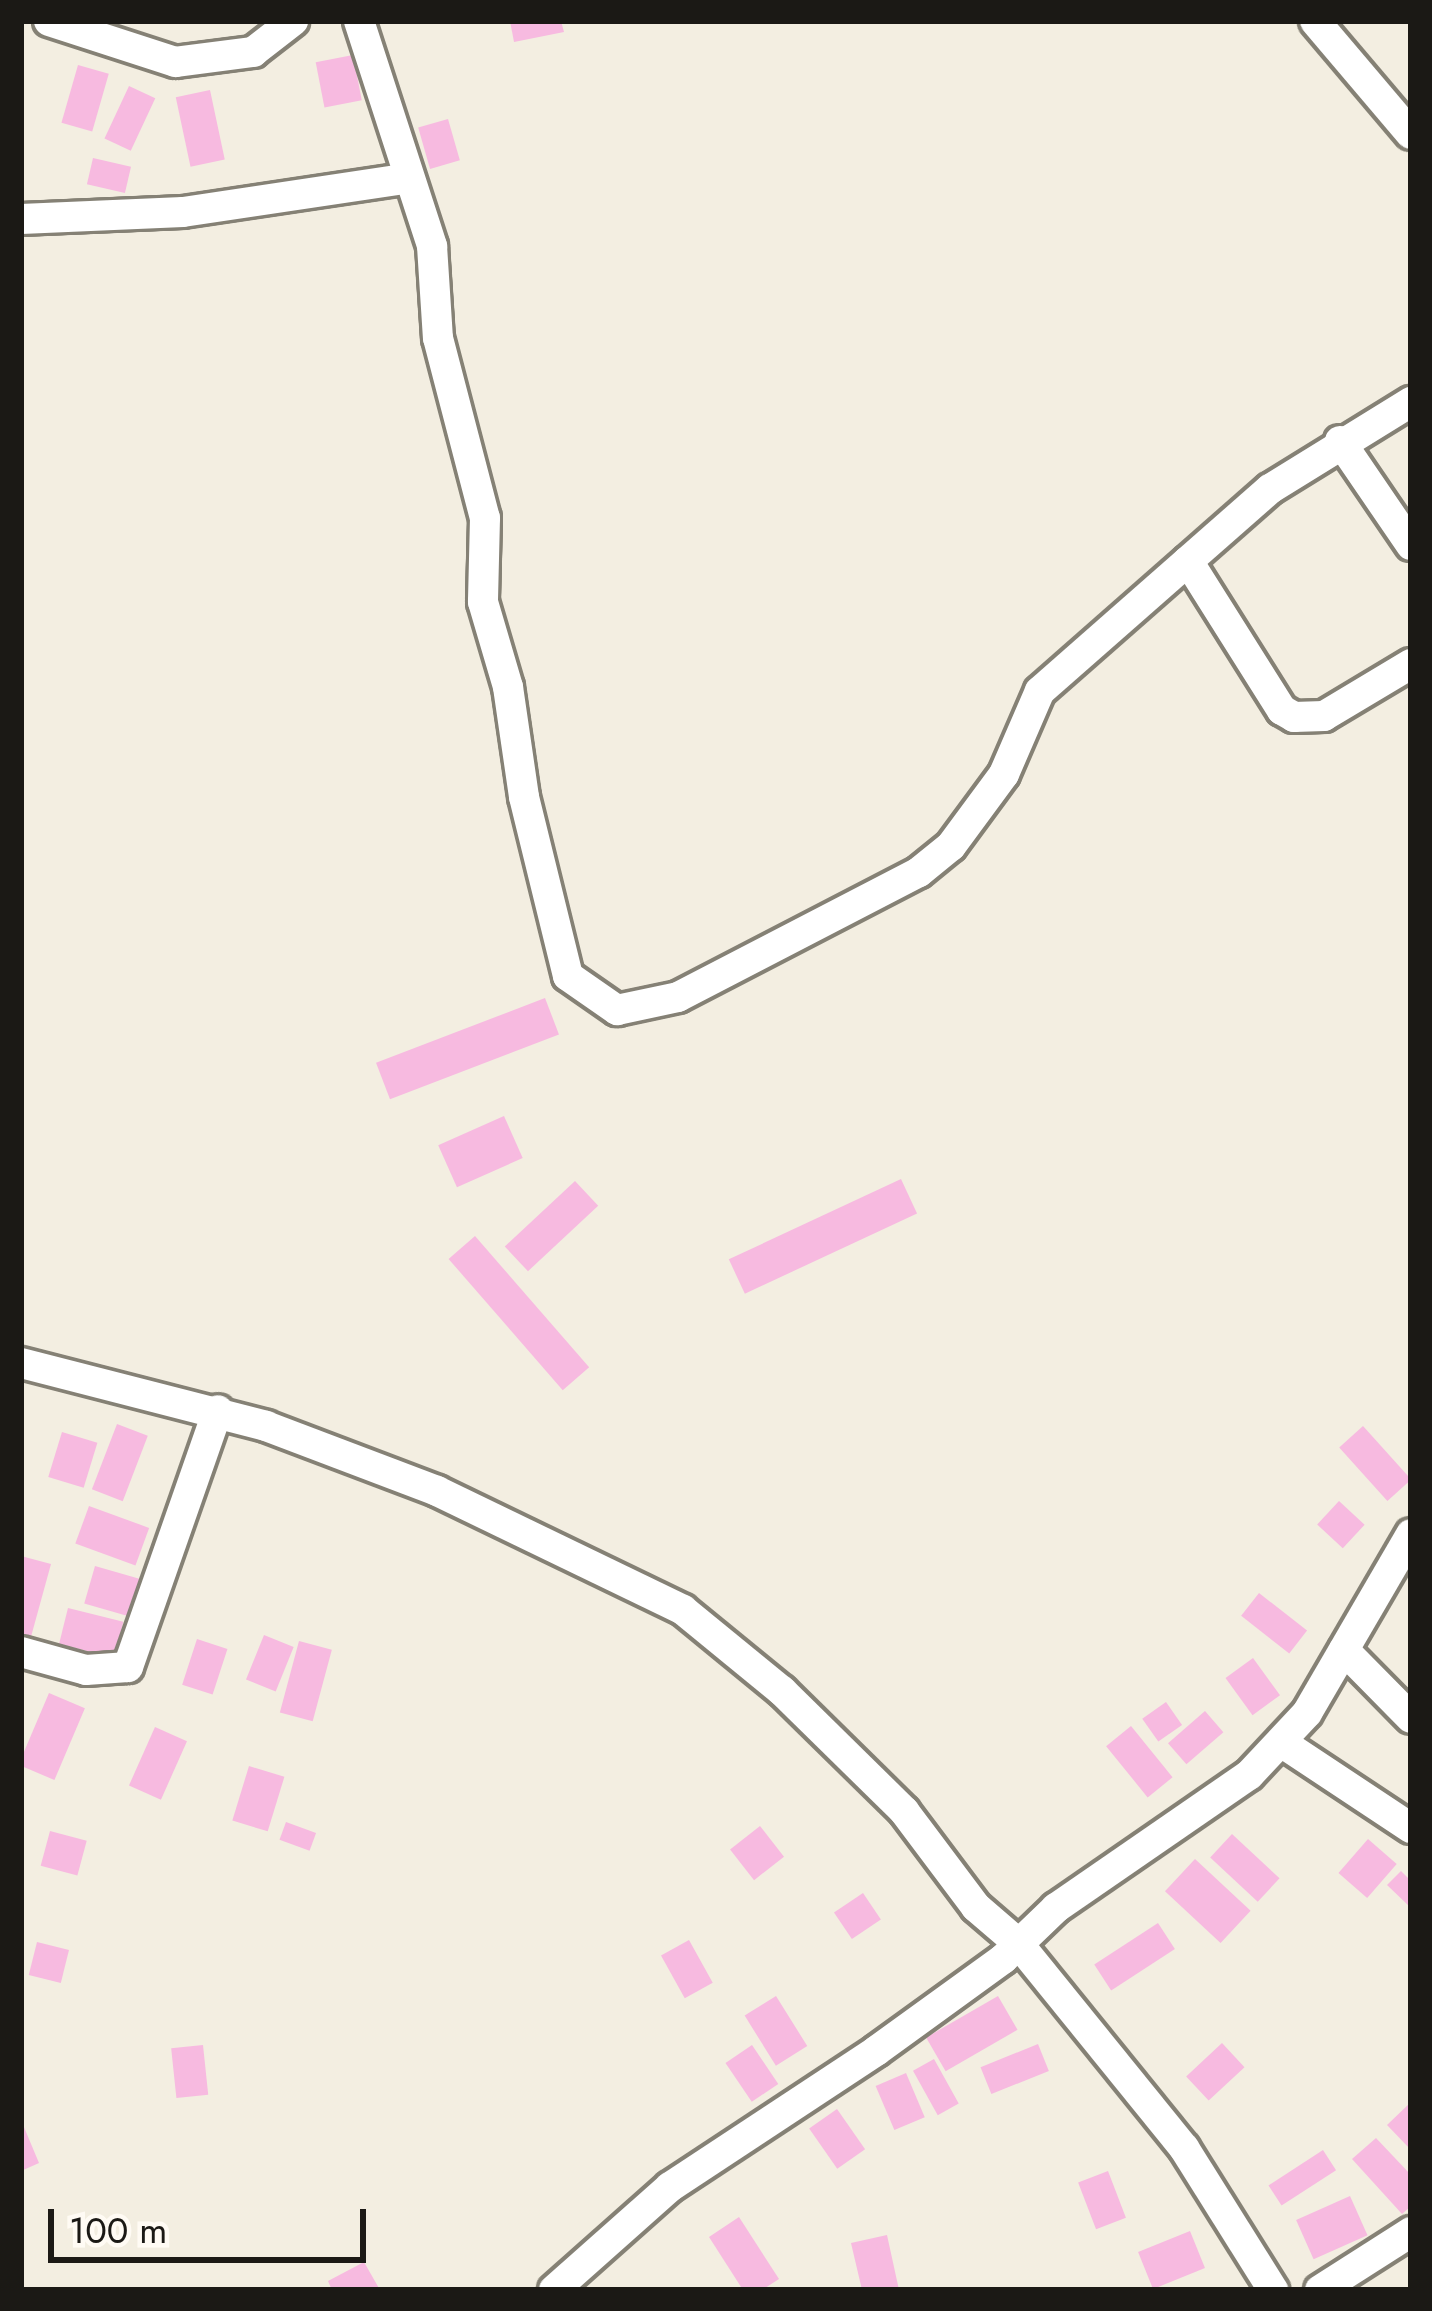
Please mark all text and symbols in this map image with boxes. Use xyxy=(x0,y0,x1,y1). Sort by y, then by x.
scale bar xyxy=(54,2185,372,2259)
text: 100 m xyxy=(69,2204,167,2256)

